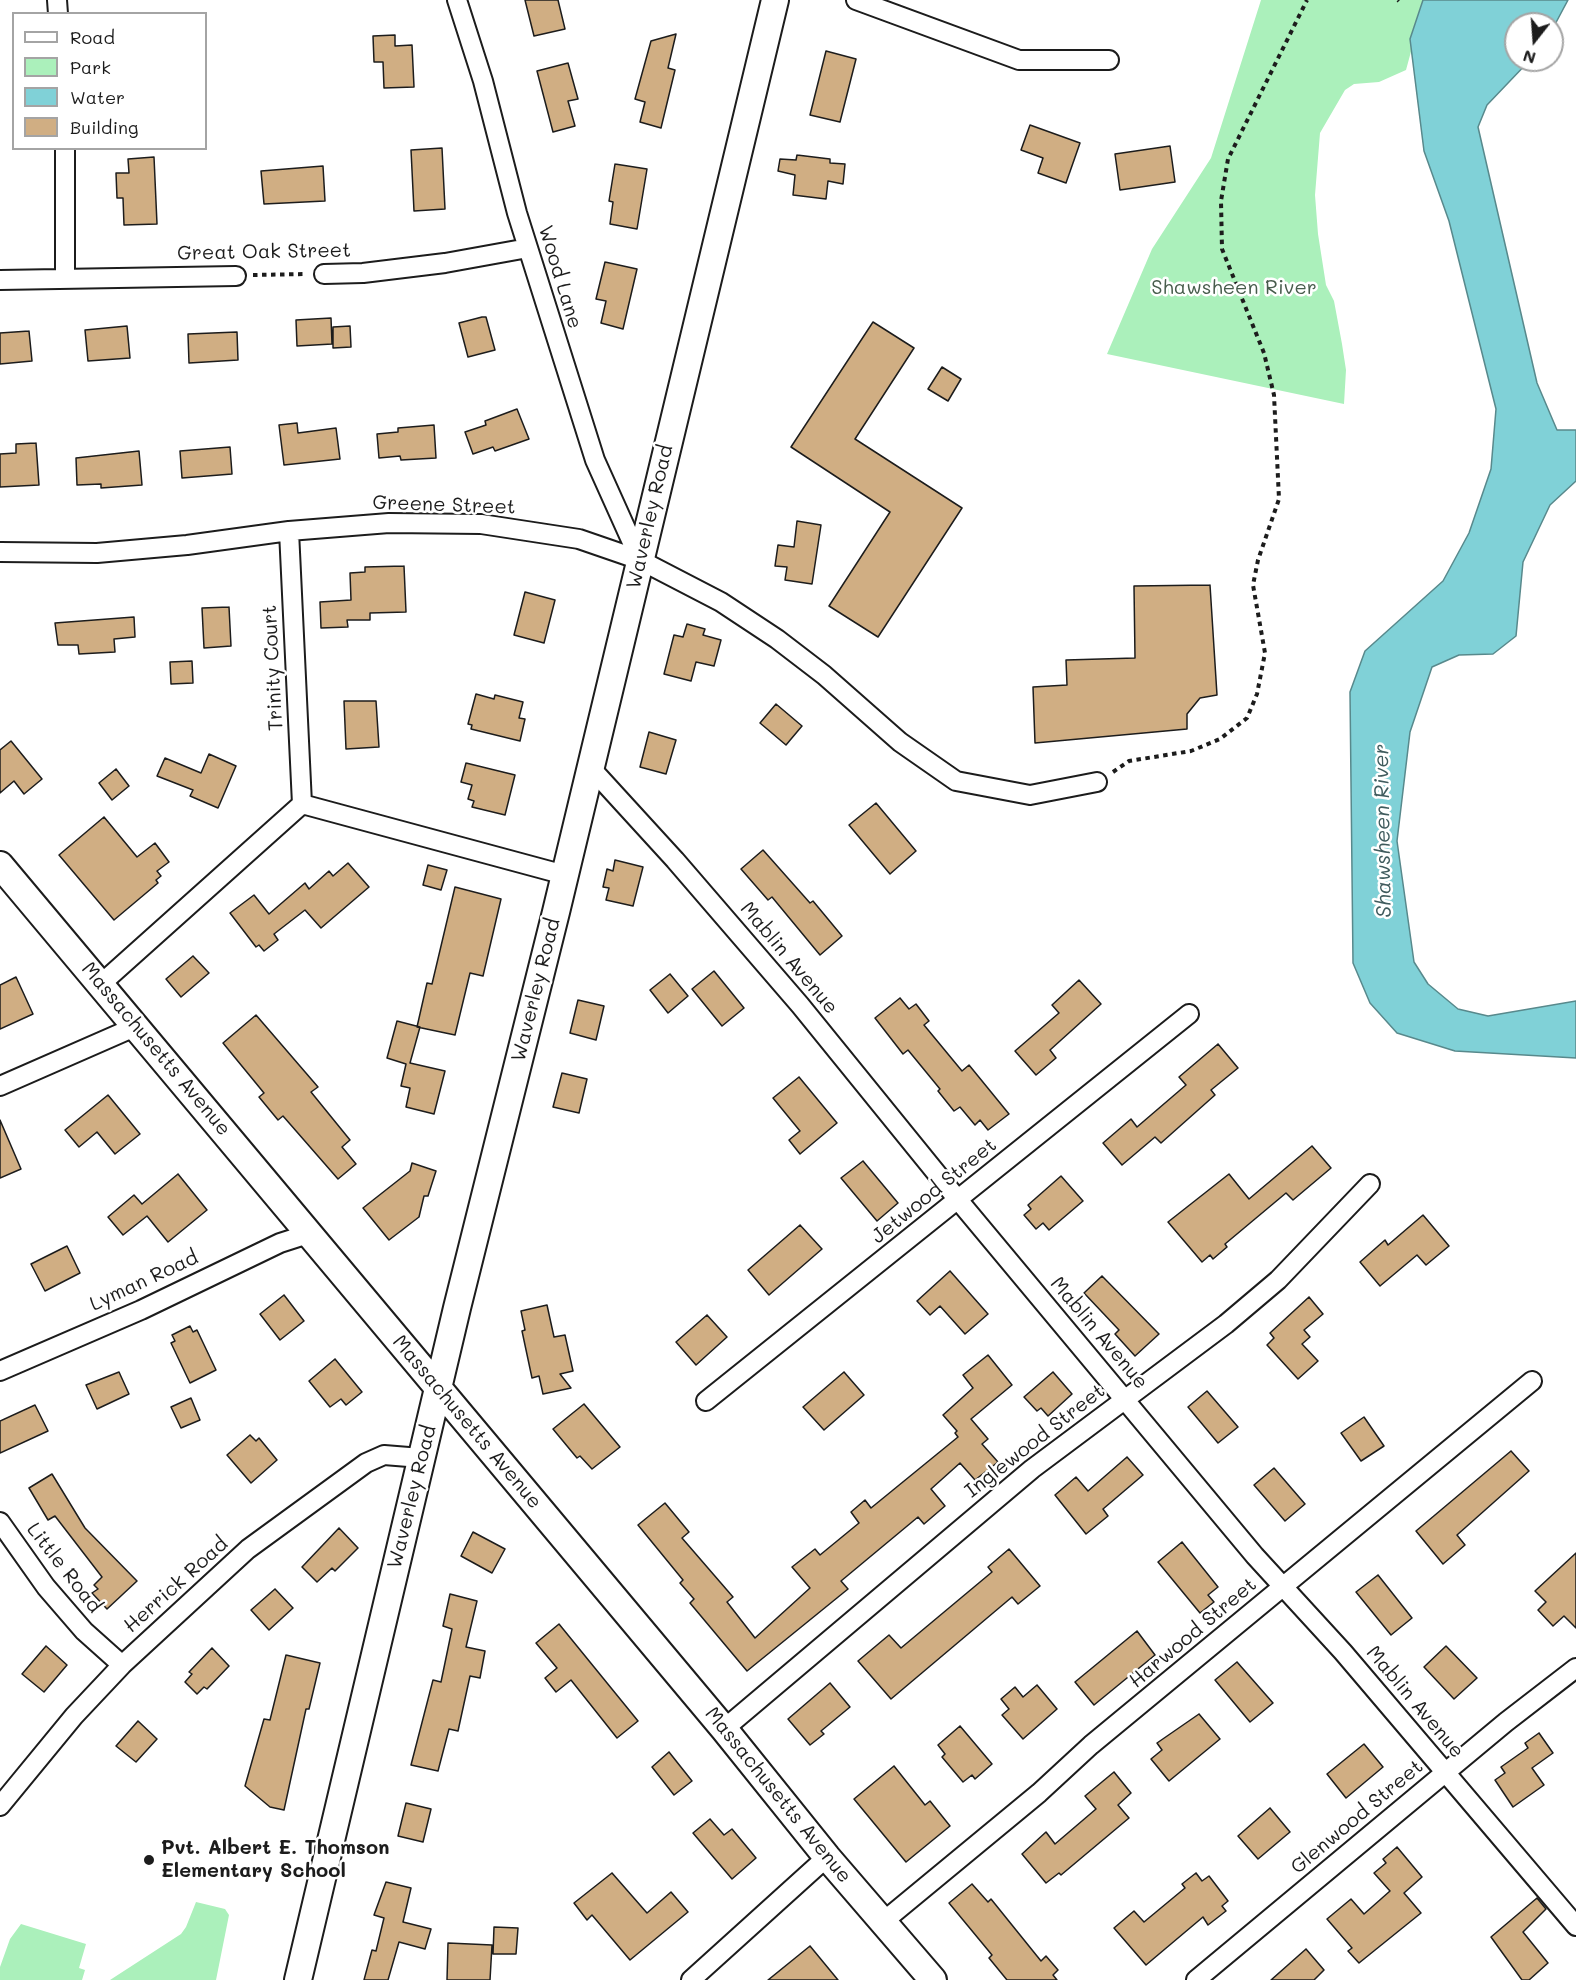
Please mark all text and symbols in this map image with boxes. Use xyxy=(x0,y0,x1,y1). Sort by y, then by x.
legend xyxy=(12,12,207,150)
north arrow xyxy=(1504,12,1564,72)
text: Road xyxy=(70,25,115,49)
text: N xyxy=(1520,46,1538,70)
text: Park xyxy=(70,55,111,79)
text: Water xyxy=(70,85,125,109)
text: Building xyxy=(70,115,138,139)
street label: Wood Lane xyxy=(533,222,587,332)
street label: Great Oak Street xyxy=(177,238,351,266)
park label: Shawsheen River xyxy=(1151,276,1317,300)
street label: Waverley Road xyxy=(622,443,678,591)
street label: Greene Street xyxy=(372,491,516,519)
street label: Trinity Court xyxy=(258,604,288,732)
water label: Shawsheen River xyxy=(1369,744,1397,918)
street label: Mablin Avenue xyxy=(735,897,843,1019)
street label: Waverley Road xyxy=(507,916,565,1064)
street label: Massachusetts Avenue xyxy=(76,957,236,1141)
street label: Jetwood Street xyxy=(867,1133,1001,1249)
street label: Lyman Road xyxy=(86,1245,202,1317)
street label: Mablin Avenue xyxy=(1045,1272,1153,1394)
street label: Massachusetts Avenue xyxy=(387,1330,547,1514)
street label: Inglewood Street xyxy=(960,1379,1110,1503)
street label: Waverley Road xyxy=(383,1423,441,1571)
street label: Little Road xyxy=(21,1518,107,1618)
street label: Herrick Road xyxy=(119,1532,233,1638)
street label: Harwood Street xyxy=(1124,1573,1262,1693)
street label: Mablin Avenue xyxy=(1361,1641,1469,1763)
street label: Massachusetts Avenue xyxy=(700,1702,856,1888)
street label: Glenwood Street xyxy=(1286,1755,1428,1879)
place label: Pvt. Albert E. Thomson Elementary School xyxy=(161,1836,390,1883)
marker: Pvt. Albert E. Thomson Elementary School xyxy=(142,1853,156,1867)

